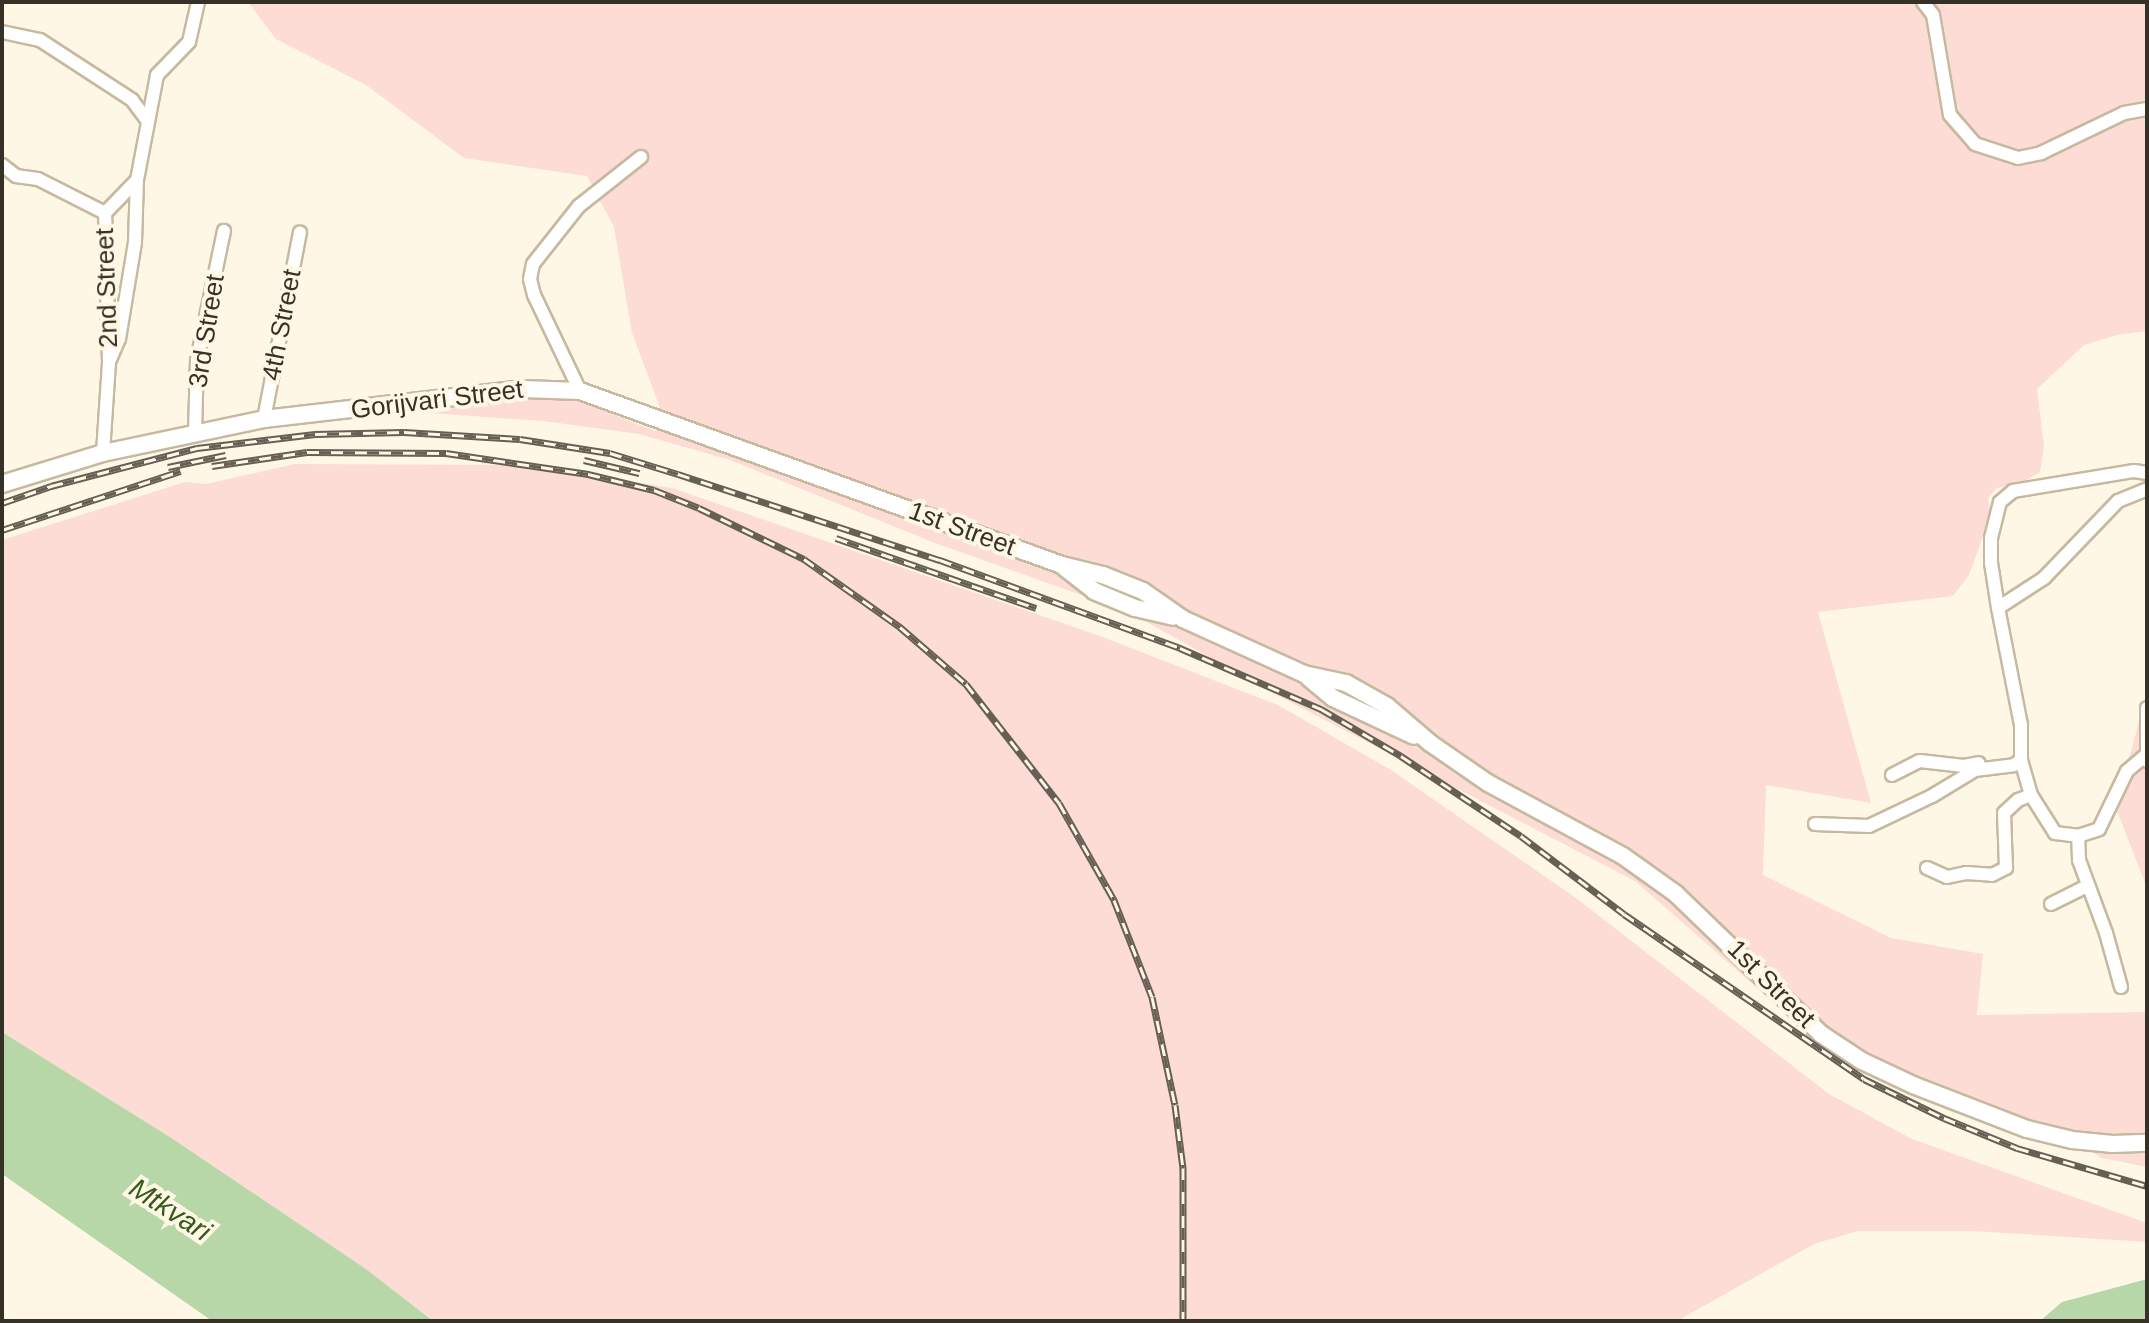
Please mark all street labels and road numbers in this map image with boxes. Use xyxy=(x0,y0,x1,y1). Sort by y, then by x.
street label: 2nd Street xyxy=(89,228,125,348)
street label: 4th Street xyxy=(256,267,308,383)
street label: 3rd Street xyxy=(183,272,231,390)
street label: Gorijvari Street xyxy=(349,374,525,426)
street label: 1st Street xyxy=(904,495,1020,563)
street label: 1st Street xyxy=(1721,934,1821,1034)

